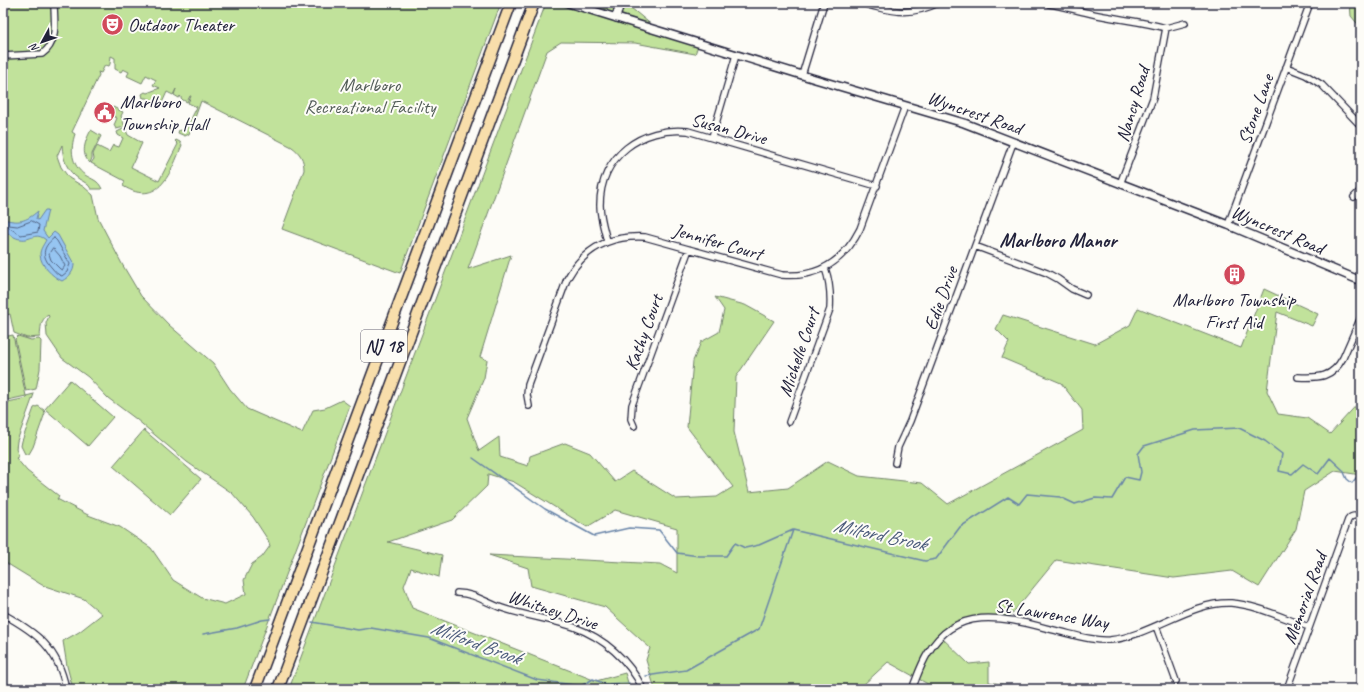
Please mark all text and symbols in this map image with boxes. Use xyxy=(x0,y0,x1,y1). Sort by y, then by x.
theatre icon: Outdoor Theater xyxy=(100,11,126,37)
place label: Outdoor Theater xyxy=(128,13,236,37)
north arrow xyxy=(22,22,62,62)
text: N xyxy=(25,40,42,56)
street label: Nancy Road xyxy=(1110,60,1157,145)
street label: Stone Lane xyxy=(1232,69,1280,148)
park label: Marlboro Recreational Facility xyxy=(305,73,437,119)
street label: Wyncrest Road xyxy=(924,86,1028,141)
place label: Marlboro Township Hall xyxy=(120,90,211,136)
public building icon: Marlboro Township Hall xyxy=(92,99,118,125)
street label: Susan Drive xyxy=(688,107,771,151)
street label: Wyncrest Road xyxy=(1228,200,1331,262)
street label: Jennifer Court xyxy=(670,218,768,267)
district label: Marlboro Manor xyxy=(1000,228,1119,253)
building icon: Marlboro Township First Aid xyxy=(1221,261,1247,287)
street label: Edie Drive xyxy=(918,262,964,333)
place label: Marlboro Township First Aid xyxy=(1172,288,1297,334)
street label: Kathy Court xyxy=(619,290,669,374)
street label: Michelle Court xyxy=(773,302,826,400)
road number: NJ 18 xyxy=(361,330,407,362)
water label: Milford Brook xyxy=(832,513,932,557)
street label: Memorial Road xyxy=(1277,546,1334,647)
street label: Whitney Drive xyxy=(505,584,602,636)
street label: St Lawrence Way xyxy=(994,593,1112,635)
water label: Milford Brook xyxy=(428,615,528,671)

